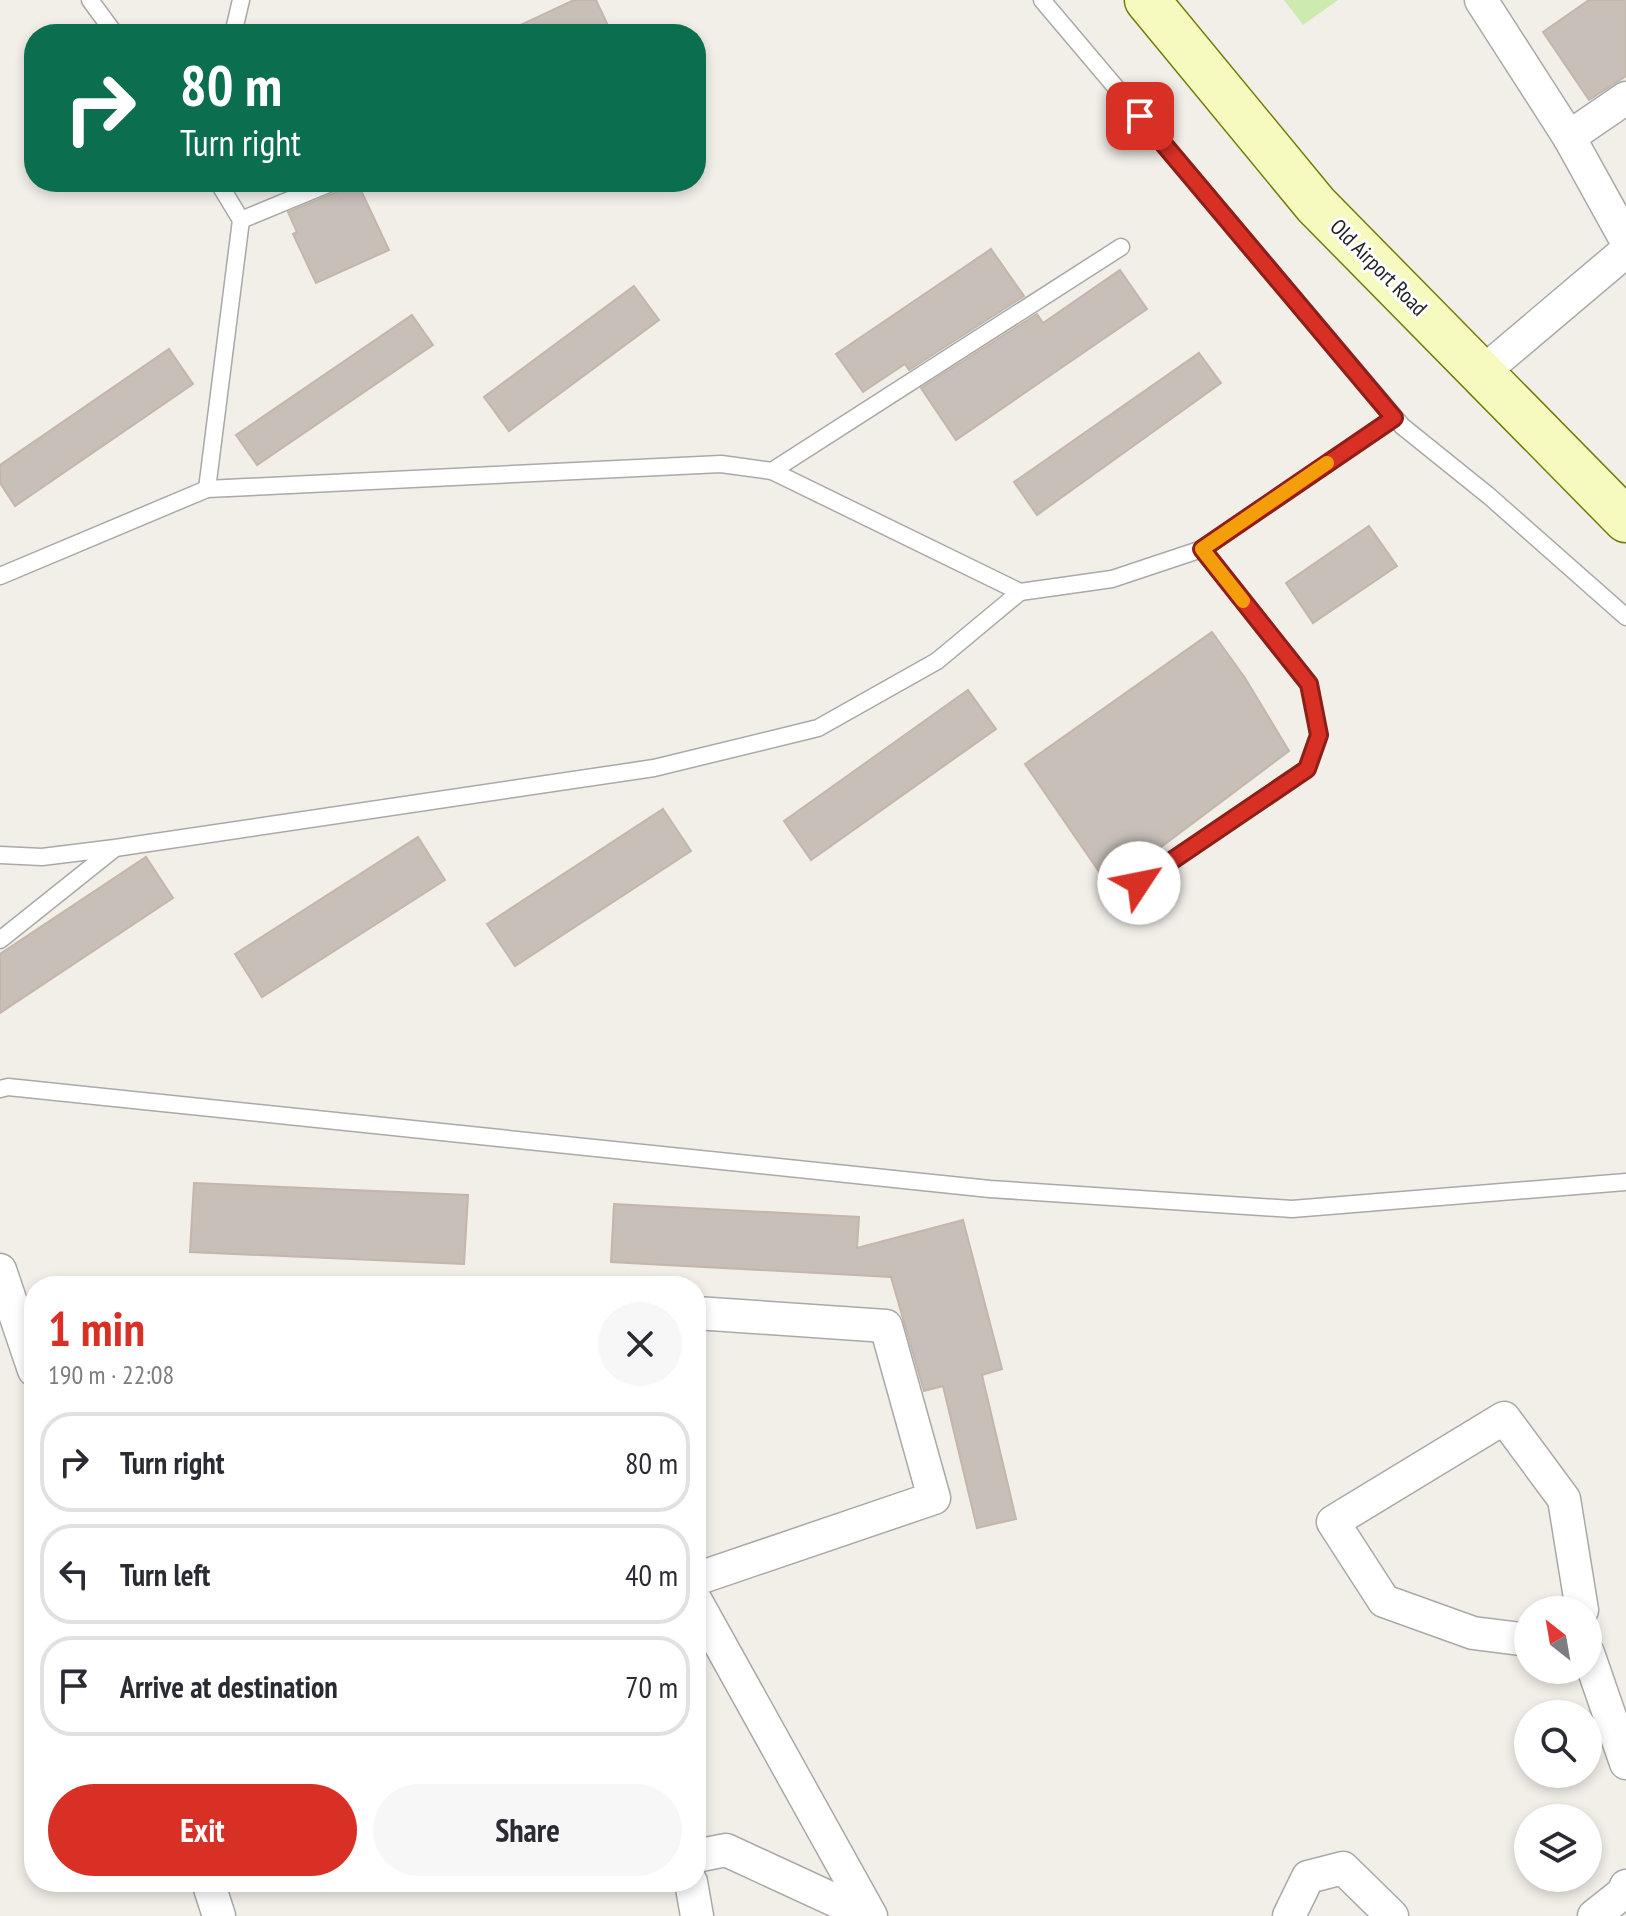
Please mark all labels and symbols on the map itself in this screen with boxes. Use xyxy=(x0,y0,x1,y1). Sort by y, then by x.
pin xyxy=(1106,82,1174,150)
street label: Old Airport Road xyxy=(1325,213,1433,321)
position arrow xyxy=(1097,841,1181,925)
north arrow xyxy=(1514,1596,1602,1684)

